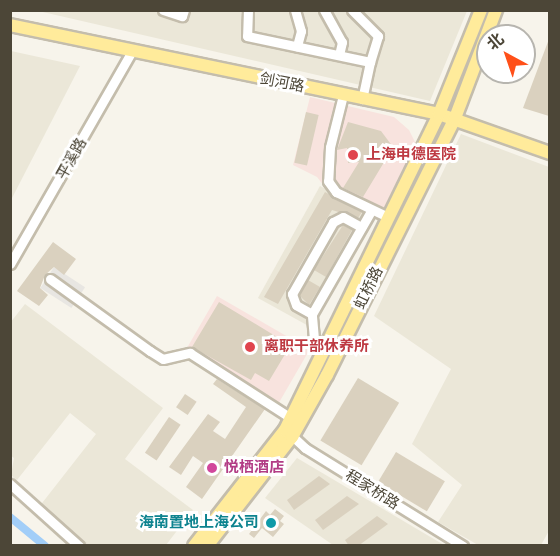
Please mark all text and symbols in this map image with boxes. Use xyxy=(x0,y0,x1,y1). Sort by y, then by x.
north arrow xyxy=(476,24,536,84)
text: 北 xyxy=(483,28,508,55)
street label: 剑河路 xyxy=(258,70,306,96)
street label: 平溪路 xyxy=(53,135,91,183)
marker: 上海申德医院 xyxy=(344,146,362,164)
place label: 上海申德医院 xyxy=(366,146,456,164)
street label: 虹桥路 xyxy=(351,264,387,312)
marker: 离职干部休养所 xyxy=(241,338,259,356)
place label: 离职干部休养所 xyxy=(264,338,369,356)
place label: 悦栖酒店 xyxy=(224,459,284,477)
marker: 悦栖酒店 xyxy=(205,461,219,475)
street label: 程家桥路 xyxy=(342,466,402,514)
place label: 海南置地上海公司 xyxy=(139,514,259,532)
marker: 海南置地上海公司 xyxy=(264,516,278,530)

